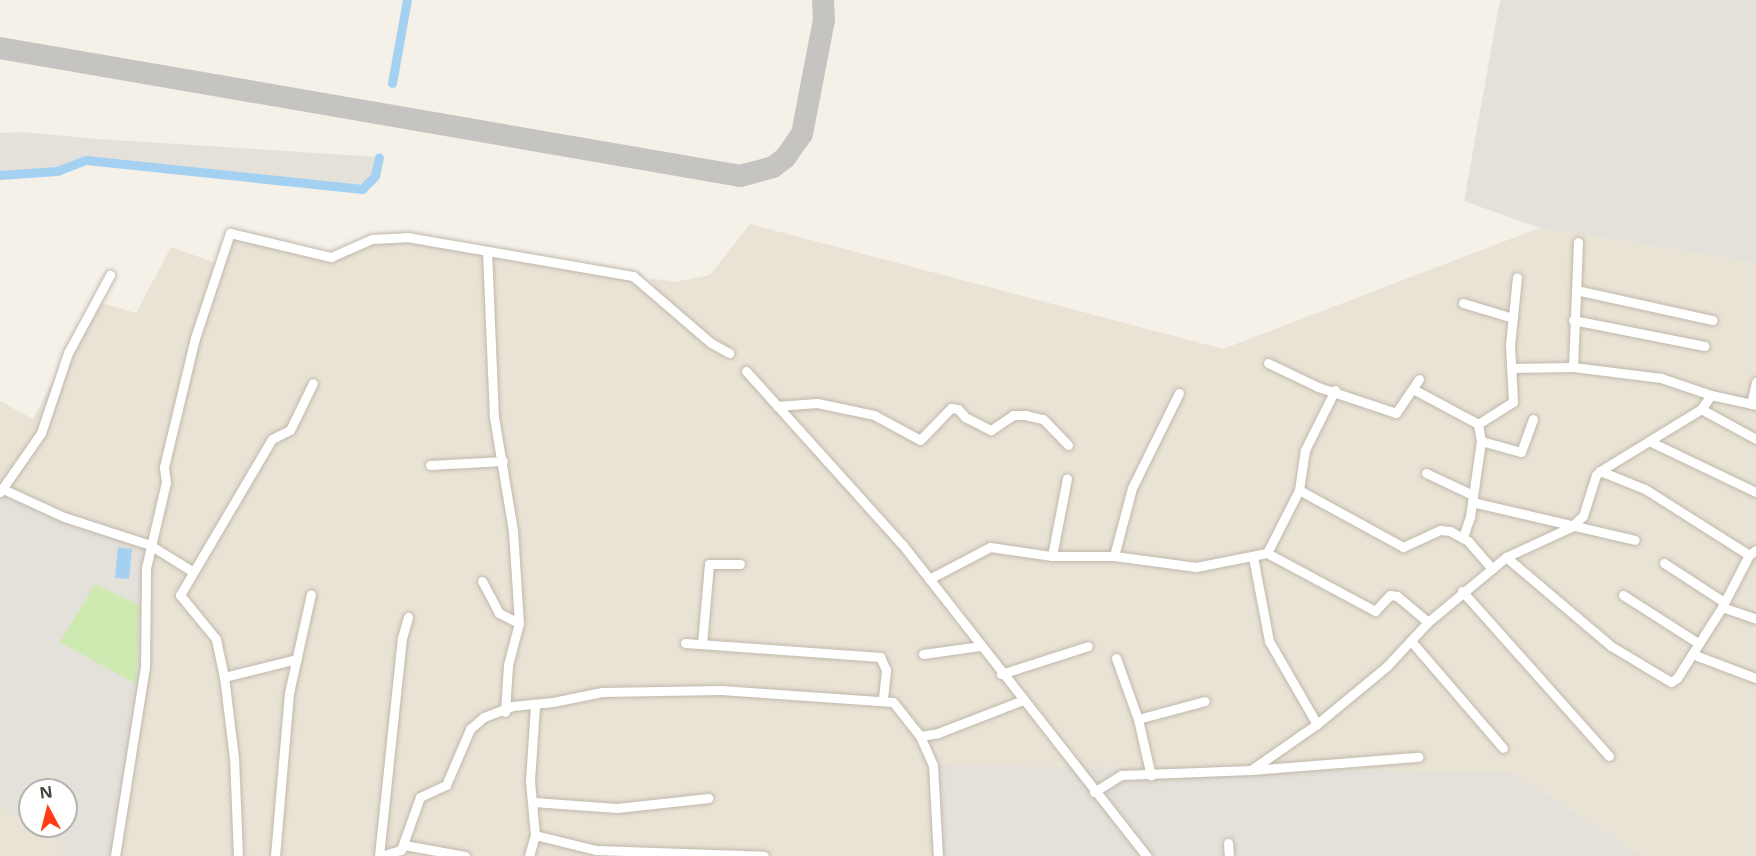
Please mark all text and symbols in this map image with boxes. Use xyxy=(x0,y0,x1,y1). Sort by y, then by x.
north arrow xyxy=(18,778,78,838)
text: N xyxy=(38,780,54,804)

